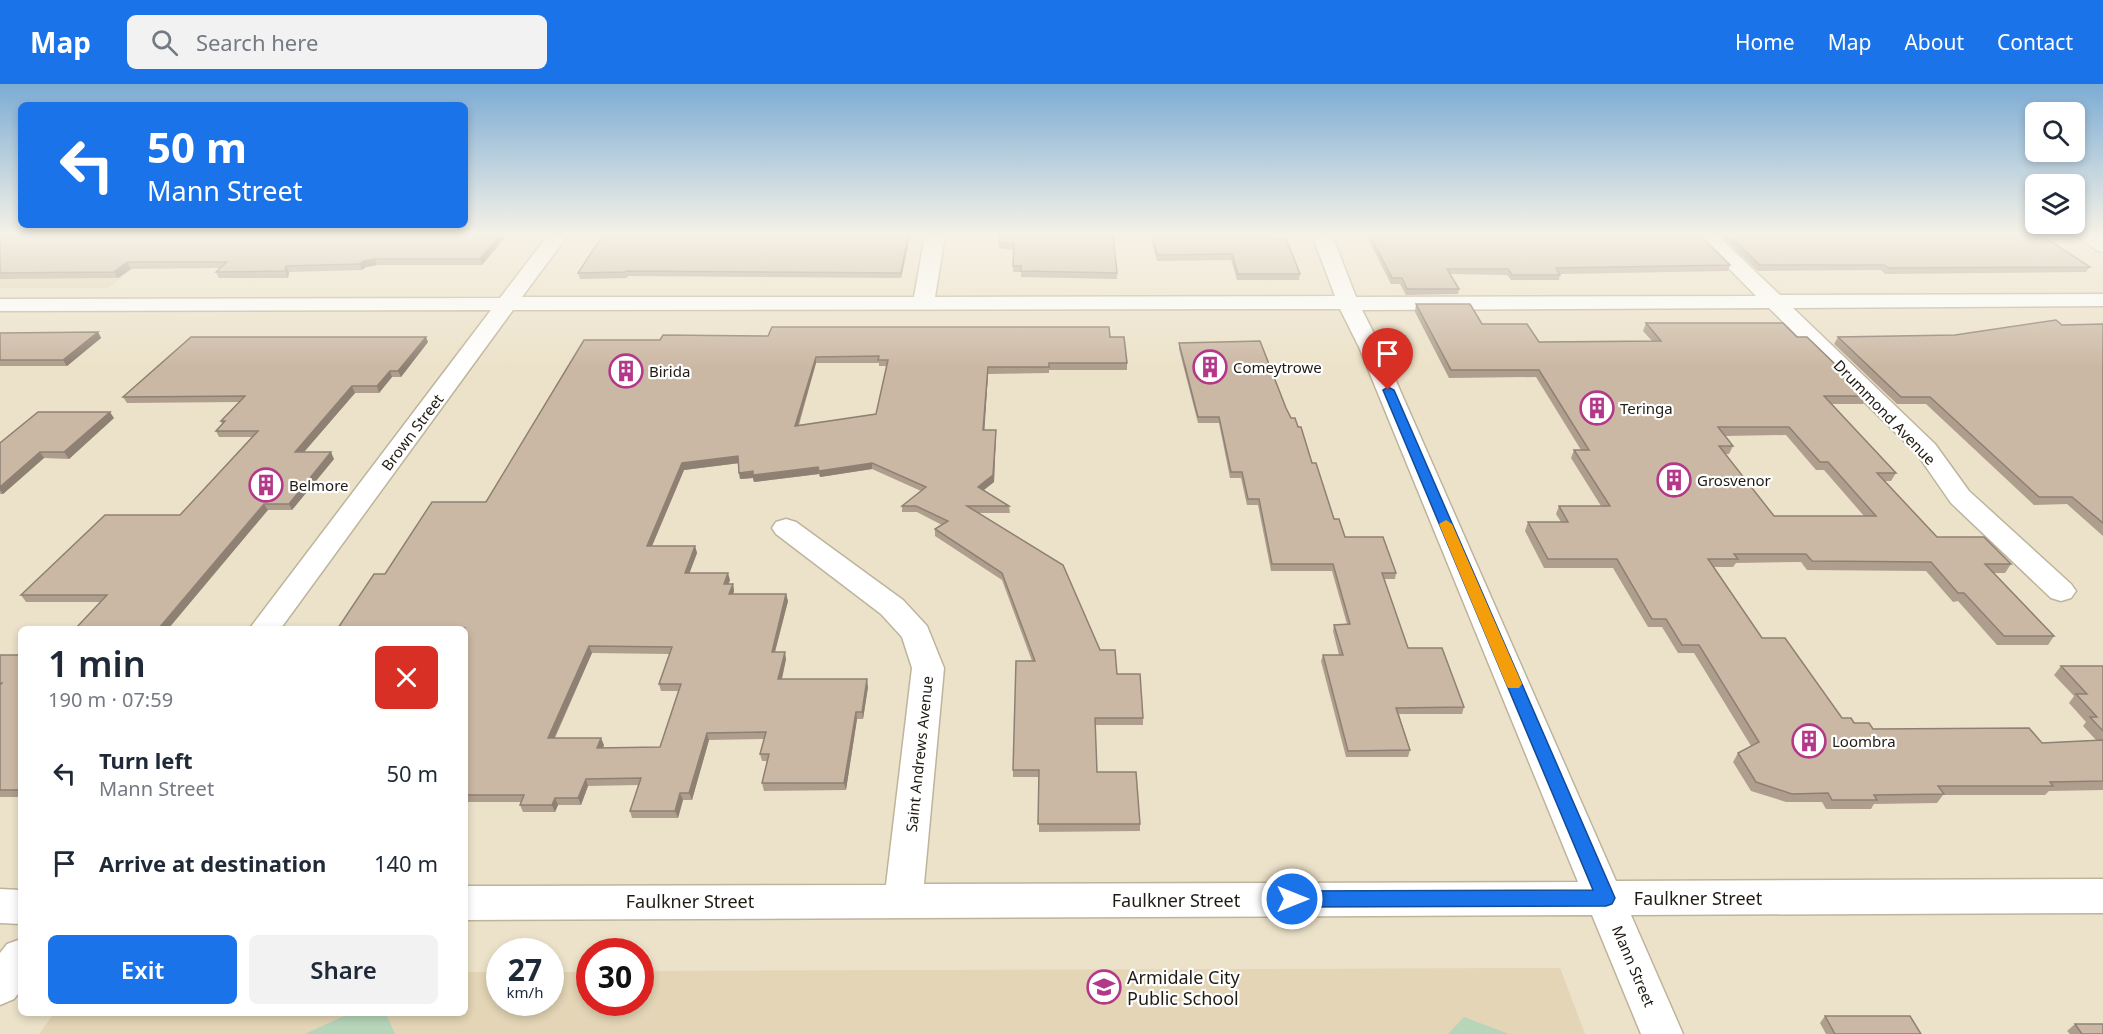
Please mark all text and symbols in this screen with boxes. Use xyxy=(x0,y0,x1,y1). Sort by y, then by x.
search box xyxy=(127,15,547,69)
text: Map xyxy=(30,23,91,61)
icon: search xyxy=(148,26,181,59)
text: Search here xyxy=(196,27,318,57)
text: Home xyxy=(1735,28,1795,56)
text: Map xyxy=(1828,28,1871,56)
text: About xyxy=(1904,28,1964,56)
text: Contact xyxy=(1997,28,2073,56)
map controls xyxy=(2025,102,2085,234)
button: search xyxy=(2025,102,2085,162)
text: 50 m xyxy=(147,118,247,175)
icon: left xyxy=(48,126,126,204)
text: Mann Street xyxy=(147,172,302,209)
button: layers xyxy=(2025,174,2085,234)
pin xyxy=(1362,328,1413,390)
icon: arrive xyxy=(1371,337,1404,370)
building icon: Comeytrowe xyxy=(1192,349,1228,385)
building icon: Birida xyxy=(608,353,644,389)
street label: Drummond Avenue xyxy=(1830,355,1940,469)
place label: Comeytrowe xyxy=(1233,357,1322,377)
place label: Birida xyxy=(649,361,690,381)
street label: Brown Street xyxy=(377,389,448,474)
building icon: Teringa xyxy=(1579,390,1615,426)
place label: Teringa xyxy=(1620,398,1673,418)
building icon: Grosvenor xyxy=(1656,462,1692,498)
building icon: Belmore xyxy=(248,467,284,503)
place label: Grosvenor xyxy=(1697,470,1771,490)
place label: Belmore xyxy=(289,475,349,495)
text: 1 min xyxy=(48,639,146,688)
button: close xyxy=(375,646,438,709)
street label: Saint Andrews Avenue xyxy=(901,675,937,833)
text: 190 m · 07:59 xyxy=(48,686,173,713)
building icon: Loombra xyxy=(1791,723,1827,759)
place label: Loombra xyxy=(1832,731,1896,751)
text: Turn left xyxy=(99,745,193,775)
icon: left xyxy=(48,757,81,790)
text: 50 m xyxy=(387,758,438,788)
text: Mann Street xyxy=(99,775,214,802)
icon: arrive xyxy=(48,847,81,880)
text: Arrive at destination xyxy=(99,848,326,878)
text: 140 m xyxy=(374,848,438,878)
position arrow xyxy=(1260,867,1324,931)
street label: Faulkner Street xyxy=(1634,886,1763,910)
street label: Faulkner Street xyxy=(1112,888,1241,912)
street label: Faulkner Street xyxy=(626,889,755,913)
street label: Mann Street xyxy=(1608,922,1660,1010)
button: Exit xyxy=(48,935,237,1004)
button: Share xyxy=(249,935,438,1004)
speed limit sign: 30 xyxy=(576,938,654,1016)
text: 27 xyxy=(508,949,542,990)
place label: Armidale City Public School xyxy=(1127,965,1241,1010)
school or university icon: Armidale City Public School xyxy=(1086,969,1122,1005)
text: km/h xyxy=(507,982,543,1002)

